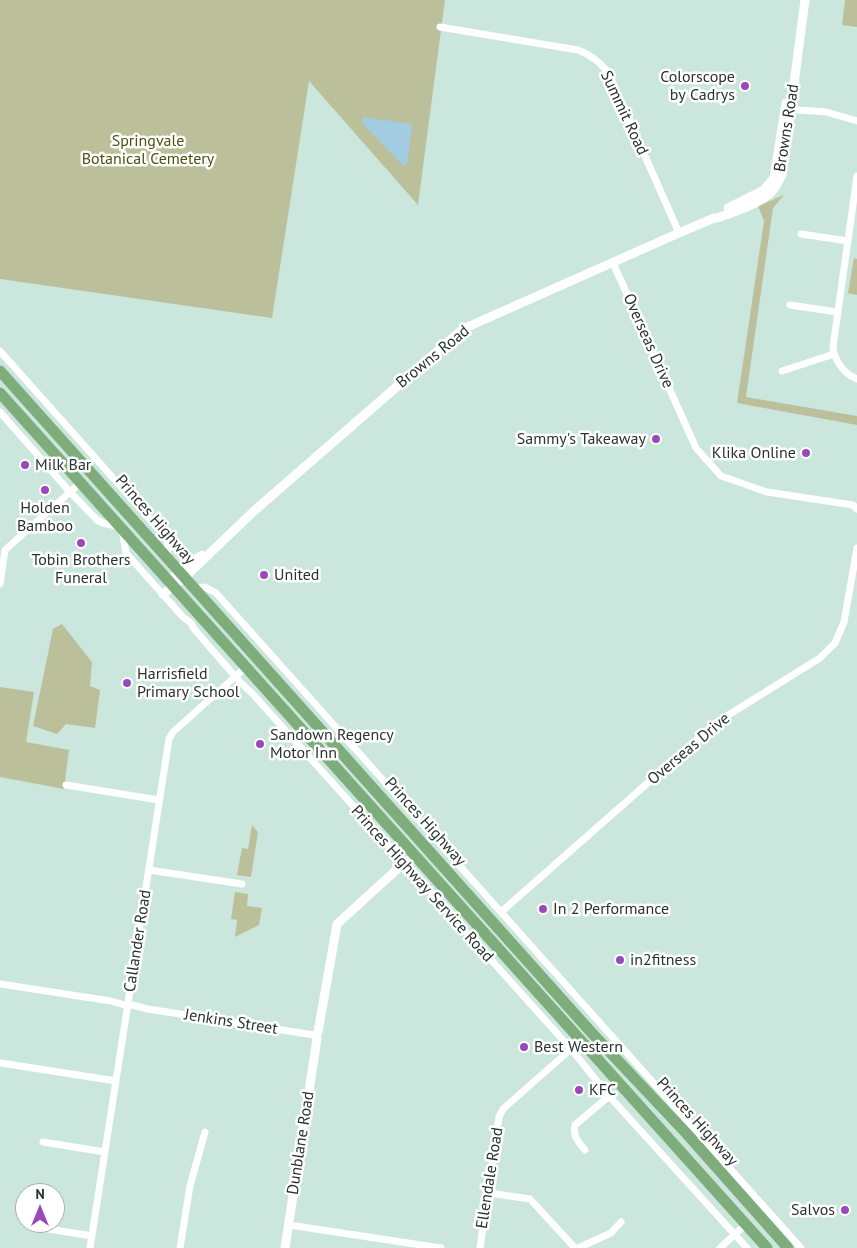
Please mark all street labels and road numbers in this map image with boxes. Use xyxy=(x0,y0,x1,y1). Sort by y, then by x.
street label: Summit Road xyxy=(596,68,652,158)
street label: Browns Road xyxy=(771,83,803,173)
street label: Overseas Drive xyxy=(619,291,677,391)
street label: Browns Road xyxy=(393,322,473,392)
street label: Princes Highway xyxy=(111,471,199,569)
street label: Overseas Drive xyxy=(644,709,734,789)
street label: Princes Highway xyxy=(380,774,470,870)
street label: Princes Highway Service Road xyxy=(347,802,497,966)
street label: Callander Road xyxy=(120,889,156,993)
street label: Jenkins Street xyxy=(183,1005,279,1039)
street label: Princes Highway xyxy=(652,1074,742,1170)
street label: Dunblane Road xyxy=(283,1090,319,1196)
street label: Ellendale Road xyxy=(473,1126,507,1230)

